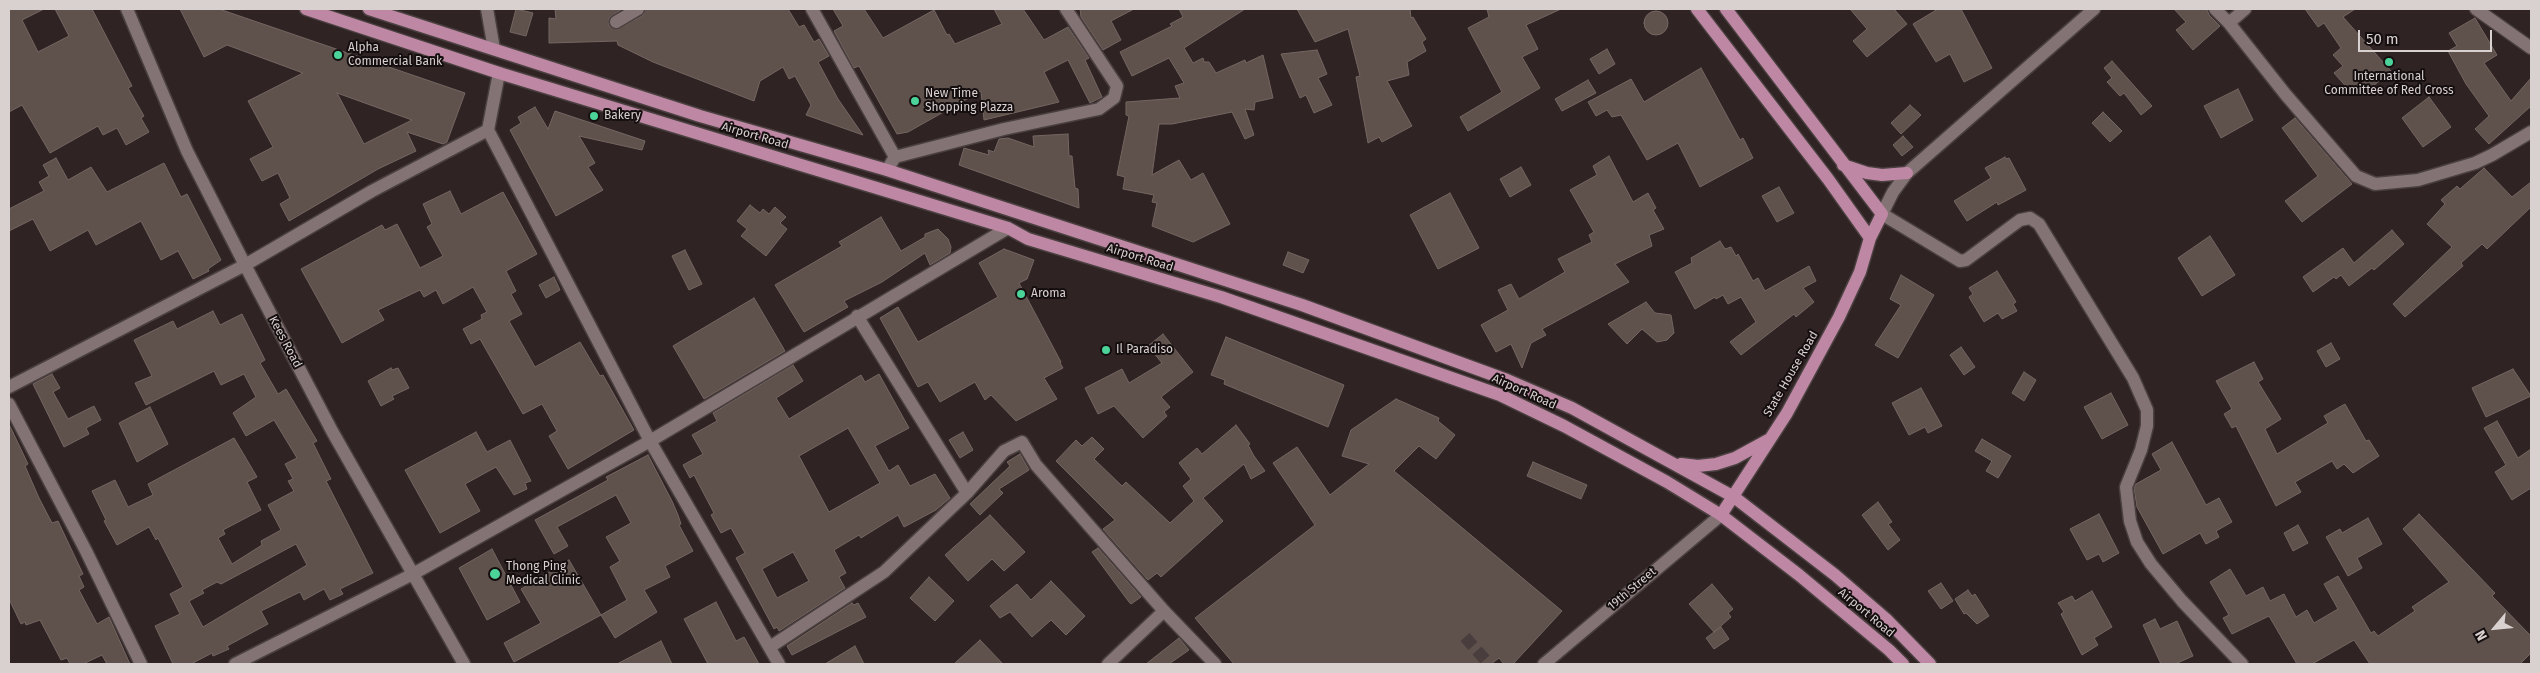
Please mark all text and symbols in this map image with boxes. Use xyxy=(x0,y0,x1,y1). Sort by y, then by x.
scale bar xyxy=(2360,20,2494,52)
text: 50 m xyxy=(2366,30,2399,48)
place label: Alpha Commercial Bank xyxy=(348,41,442,69)
marker: Alpha Commercial Bank xyxy=(332,49,344,61)
marker: International Committee of Red Cross xyxy=(2383,56,2395,68)
place label: International Committee of Red Cross xyxy=(2324,70,2454,98)
place label: New Time Shopping Plazza xyxy=(925,87,1013,115)
marker: New Time Shopping Plazza xyxy=(909,95,921,107)
place label: Bakery xyxy=(604,109,641,123)
marker: Bakery xyxy=(588,110,600,122)
street label: Airport Road xyxy=(720,120,790,152)
street label: Airport Road xyxy=(1105,241,1175,275)
place label: Aroma xyxy=(1031,287,1066,301)
marker: Aroma xyxy=(1015,288,1027,300)
street label: Kees Road xyxy=(265,314,305,370)
street label: State House Road xyxy=(1761,329,1821,419)
place label: Il Paradiso xyxy=(1116,343,1173,357)
marker: Il Paradiso xyxy=(1100,344,1112,356)
street label: Airport Road xyxy=(1490,371,1558,413)
place label: Thong Ping Medical Clinic xyxy=(506,560,581,588)
street label: 19th Street xyxy=(1605,565,1659,613)
marker: Thong Ping Medical Clinic xyxy=(488,567,502,581)
street label: Airport Road xyxy=(1835,585,1897,641)
north arrow xyxy=(2470,603,2520,653)
text: N xyxy=(2472,627,2491,643)

